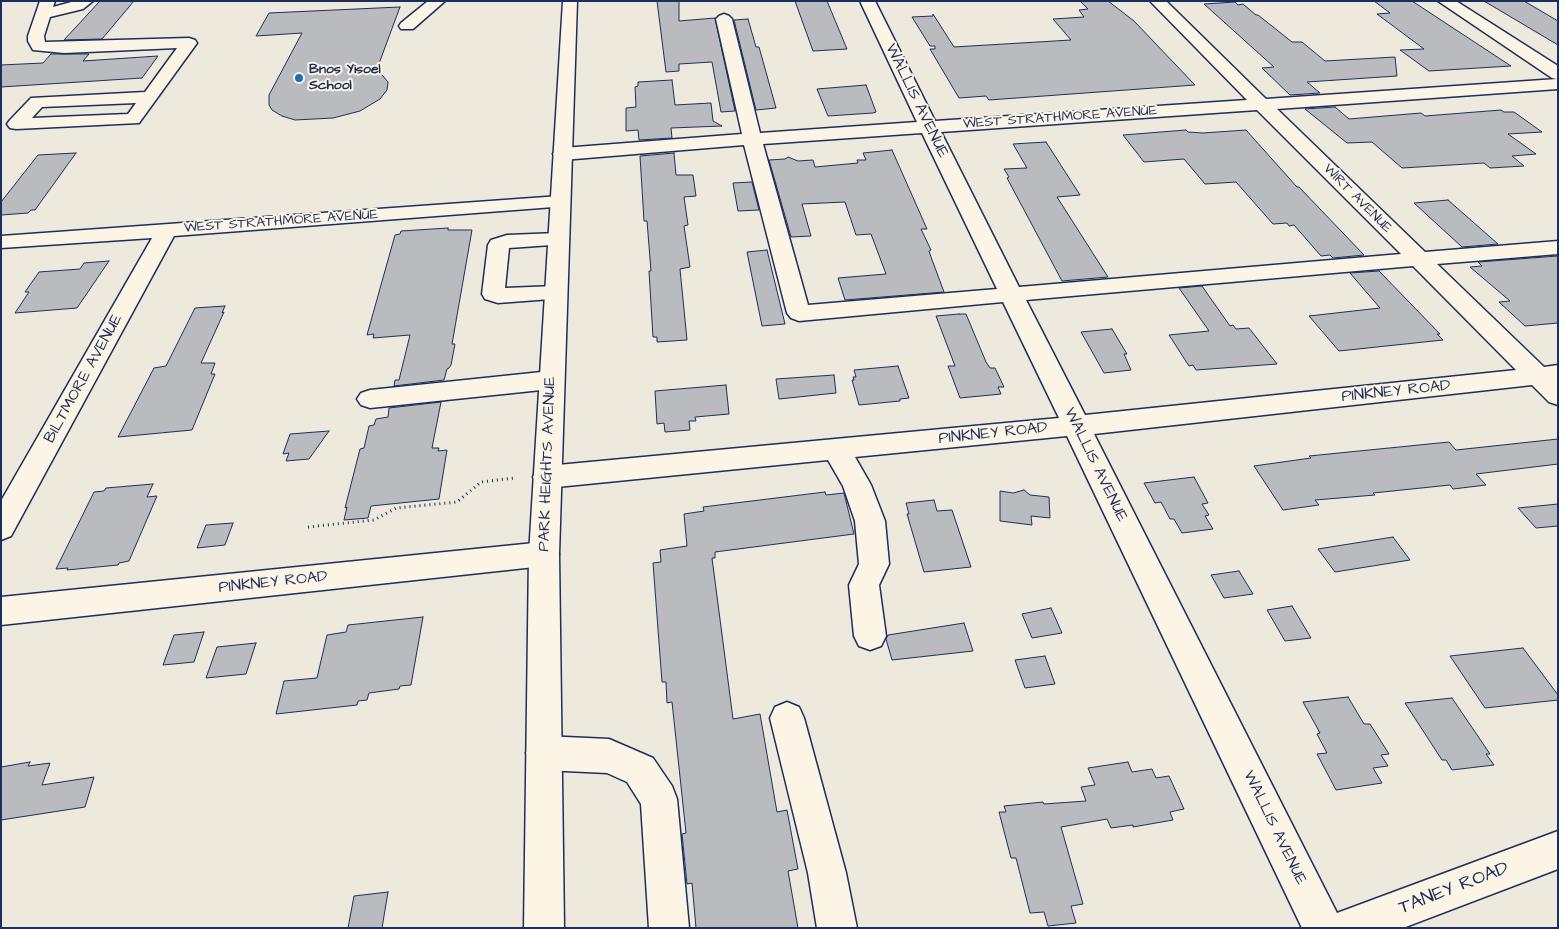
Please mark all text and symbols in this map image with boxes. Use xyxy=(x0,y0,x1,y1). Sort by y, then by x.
street label: WALLIS AVENUE xyxy=(880,41,952,161)
place label: Bnos Yisoel School xyxy=(309,62,381,94)
marker: Bnos Yisoel School xyxy=(293,72,305,84)
street label: WEST STRATHMORE AVENUE xyxy=(962,103,1158,133)
street label: WIRT AVENUE xyxy=(1319,161,1395,237)
street label: WEST STRATHMORE AVENUE xyxy=(183,207,379,237)
street label: BILTMORE AVENUE xyxy=(41,311,127,447)
street label: PARK HEIGHTS AVENUE xyxy=(535,376,561,552)
street label: PINKNEY ROAD xyxy=(1341,377,1451,407)
street label: WALLIS AVENUE xyxy=(1059,405,1131,525)
street label: PINKNEY ROAD xyxy=(938,419,1048,449)
street label: PINKNEY ROAD xyxy=(218,568,328,598)
street label: WALLIS AVENUE xyxy=(1238,768,1310,888)
street label: TANEY ROAD xyxy=(1396,858,1512,920)

